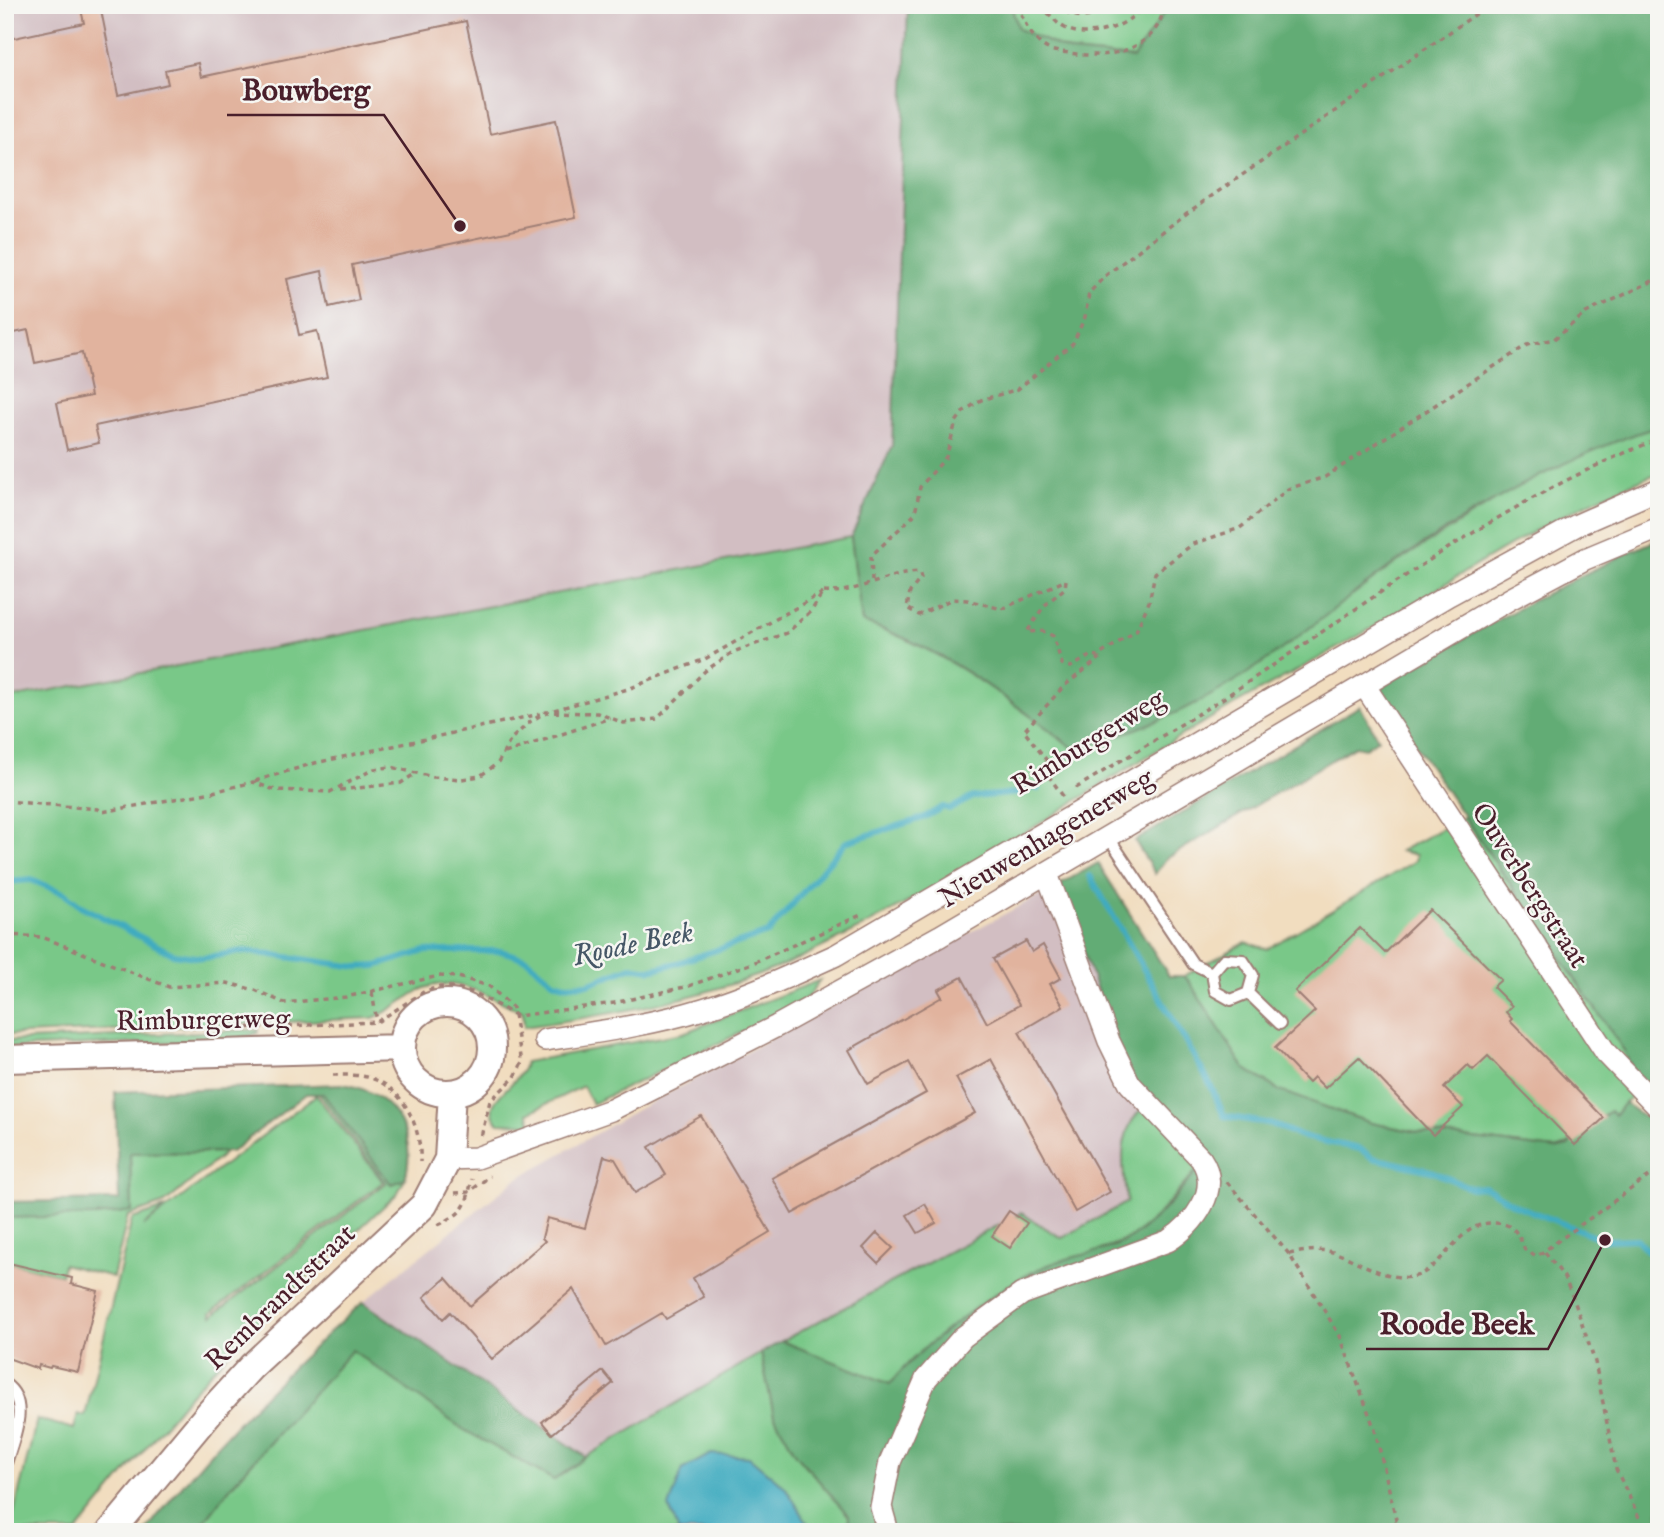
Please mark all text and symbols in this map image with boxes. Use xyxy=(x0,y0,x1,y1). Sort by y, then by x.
callout: Bouwberg xyxy=(227,64,384,115)
text: Bouwberg xyxy=(242,73,372,111)
street label: Rimburgerweg xyxy=(1006,682,1173,804)
street label: Nieuwenhagenerweg xyxy=(933,761,1161,917)
street label: Ouverbergstraat xyxy=(1463,797,1596,976)
water label: Roode Beek xyxy=(569,914,697,976)
street label: Rimburgerweg xyxy=(115,1002,291,1040)
street label: Rembrandtstraat xyxy=(198,1217,364,1379)
callout: Roode Beek xyxy=(1366,1298,1548,1349)
text: Roode Beek xyxy=(1380,1307,1535,1345)

